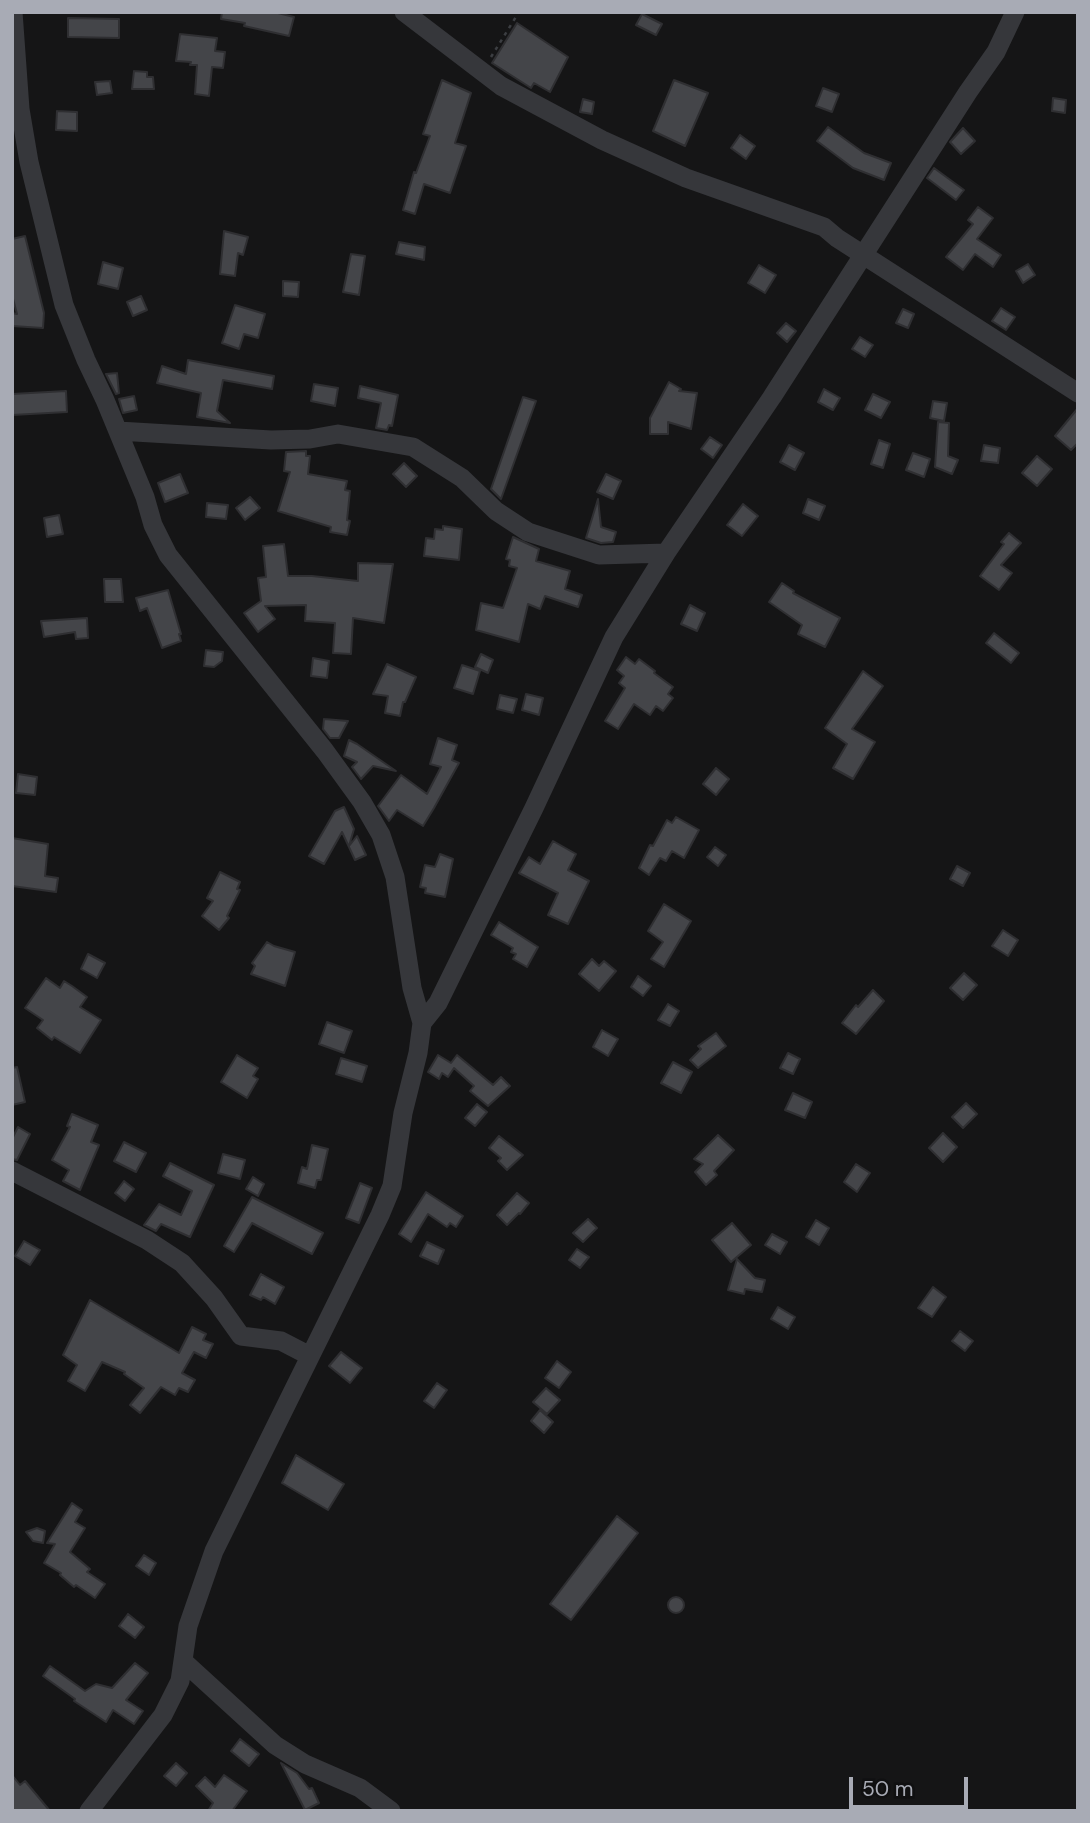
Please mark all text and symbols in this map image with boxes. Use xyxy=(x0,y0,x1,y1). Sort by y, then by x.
scale bar xyxy=(852,1764,971,1808)
text: 50 m xyxy=(862,1775,913,1803)

